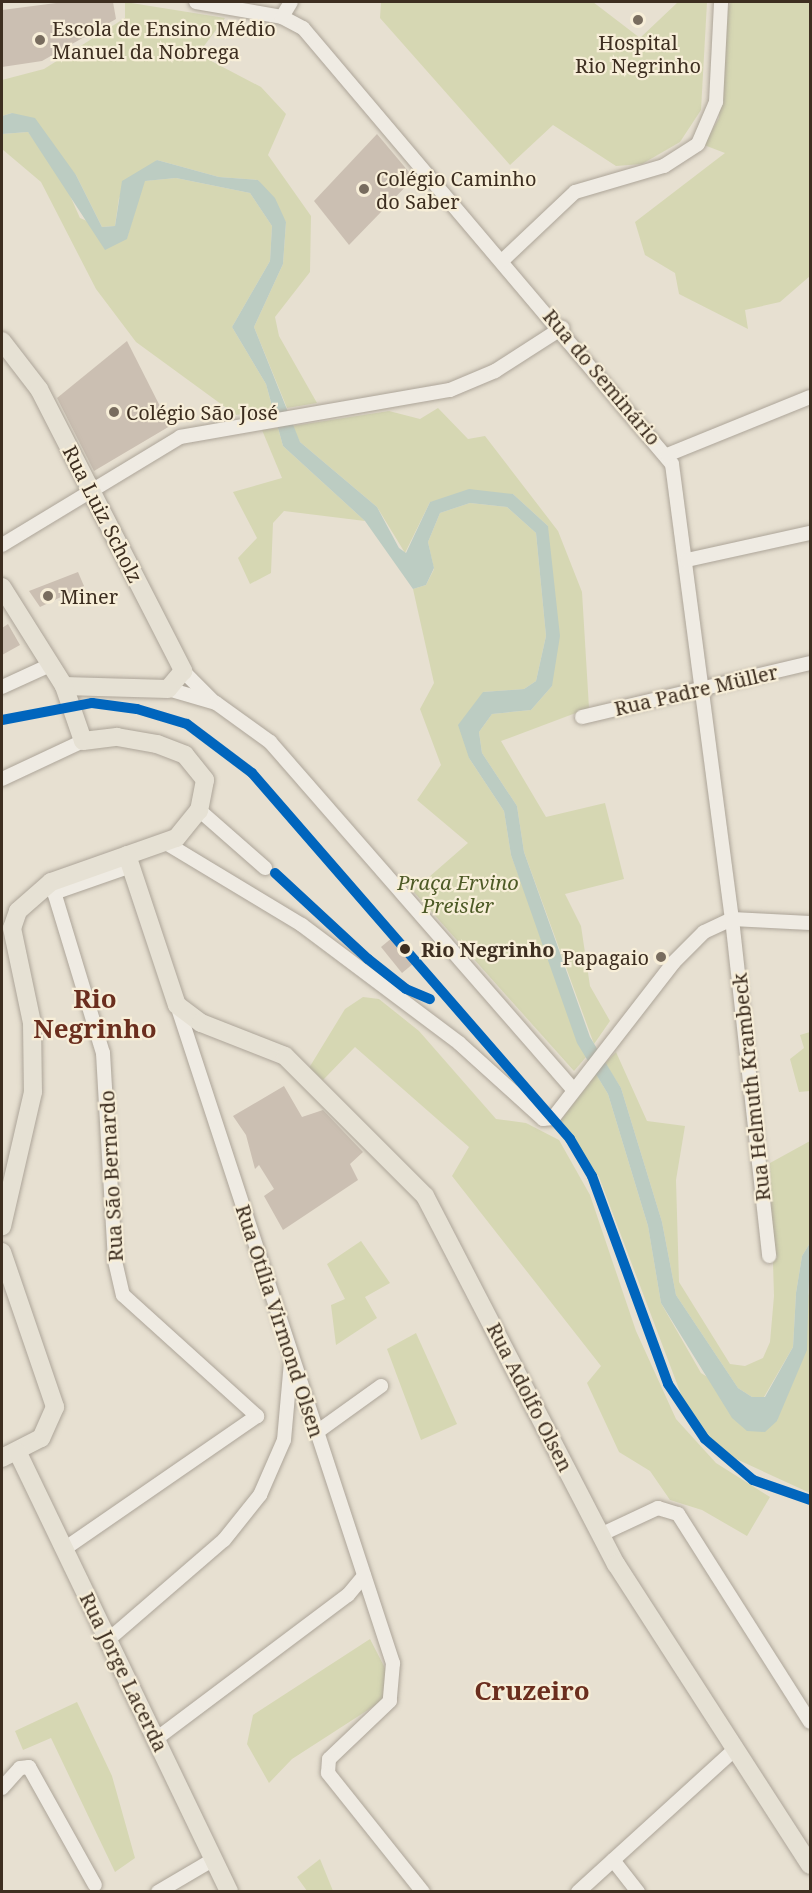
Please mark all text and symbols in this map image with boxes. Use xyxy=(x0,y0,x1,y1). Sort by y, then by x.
marker: Hospital Rio Negrinho xyxy=(629,11,647,29)
place label: Escola de Ensino Médio Manuel da Nobrega xyxy=(52,16,276,63)
place label: Hospital Rio Negrinho xyxy=(575,31,701,78)
marker: Escola de Ensino Médio Manuel da Nobrega xyxy=(33,33,47,47)
place label: Colégio Caminho do Saber xyxy=(376,166,537,213)
marker: Colégio Caminho do Saber xyxy=(357,182,371,196)
street label: Rua do Seminário xyxy=(538,304,666,450)
place label: Colégio São José xyxy=(126,400,278,424)
marker: Colégio São José xyxy=(107,405,121,419)
street label: Rua Luiz Scholz xyxy=(58,441,148,587)
place label: Miner xyxy=(60,584,118,608)
marker: Miner xyxy=(41,589,55,603)
street label: Rua Padre Müller xyxy=(612,660,780,720)
park label: Praça Ervino Preisler xyxy=(397,870,519,917)
place label: Rio Negrinho xyxy=(421,937,555,961)
marker: Rio Negrinho xyxy=(394,938,416,960)
place label: Papagaio xyxy=(562,945,649,969)
marker: Papagaio xyxy=(654,950,668,964)
street label: Rua Helmuth Krambeck xyxy=(727,972,775,1202)
district label: Rio Negrinho xyxy=(33,983,157,1044)
street label: Rua São Bernardo xyxy=(95,1090,127,1262)
street label: Rua Otília Virmond Olsen xyxy=(231,1202,329,1440)
street label: Rua Adolfo Olsen xyxy=(482,1319,578,1475)
street label: Rua Jorge Lacerda xyxy=(75,1588,173,1756)
district label: Cruzeiro xyxy=(474,1675,590,1707)

